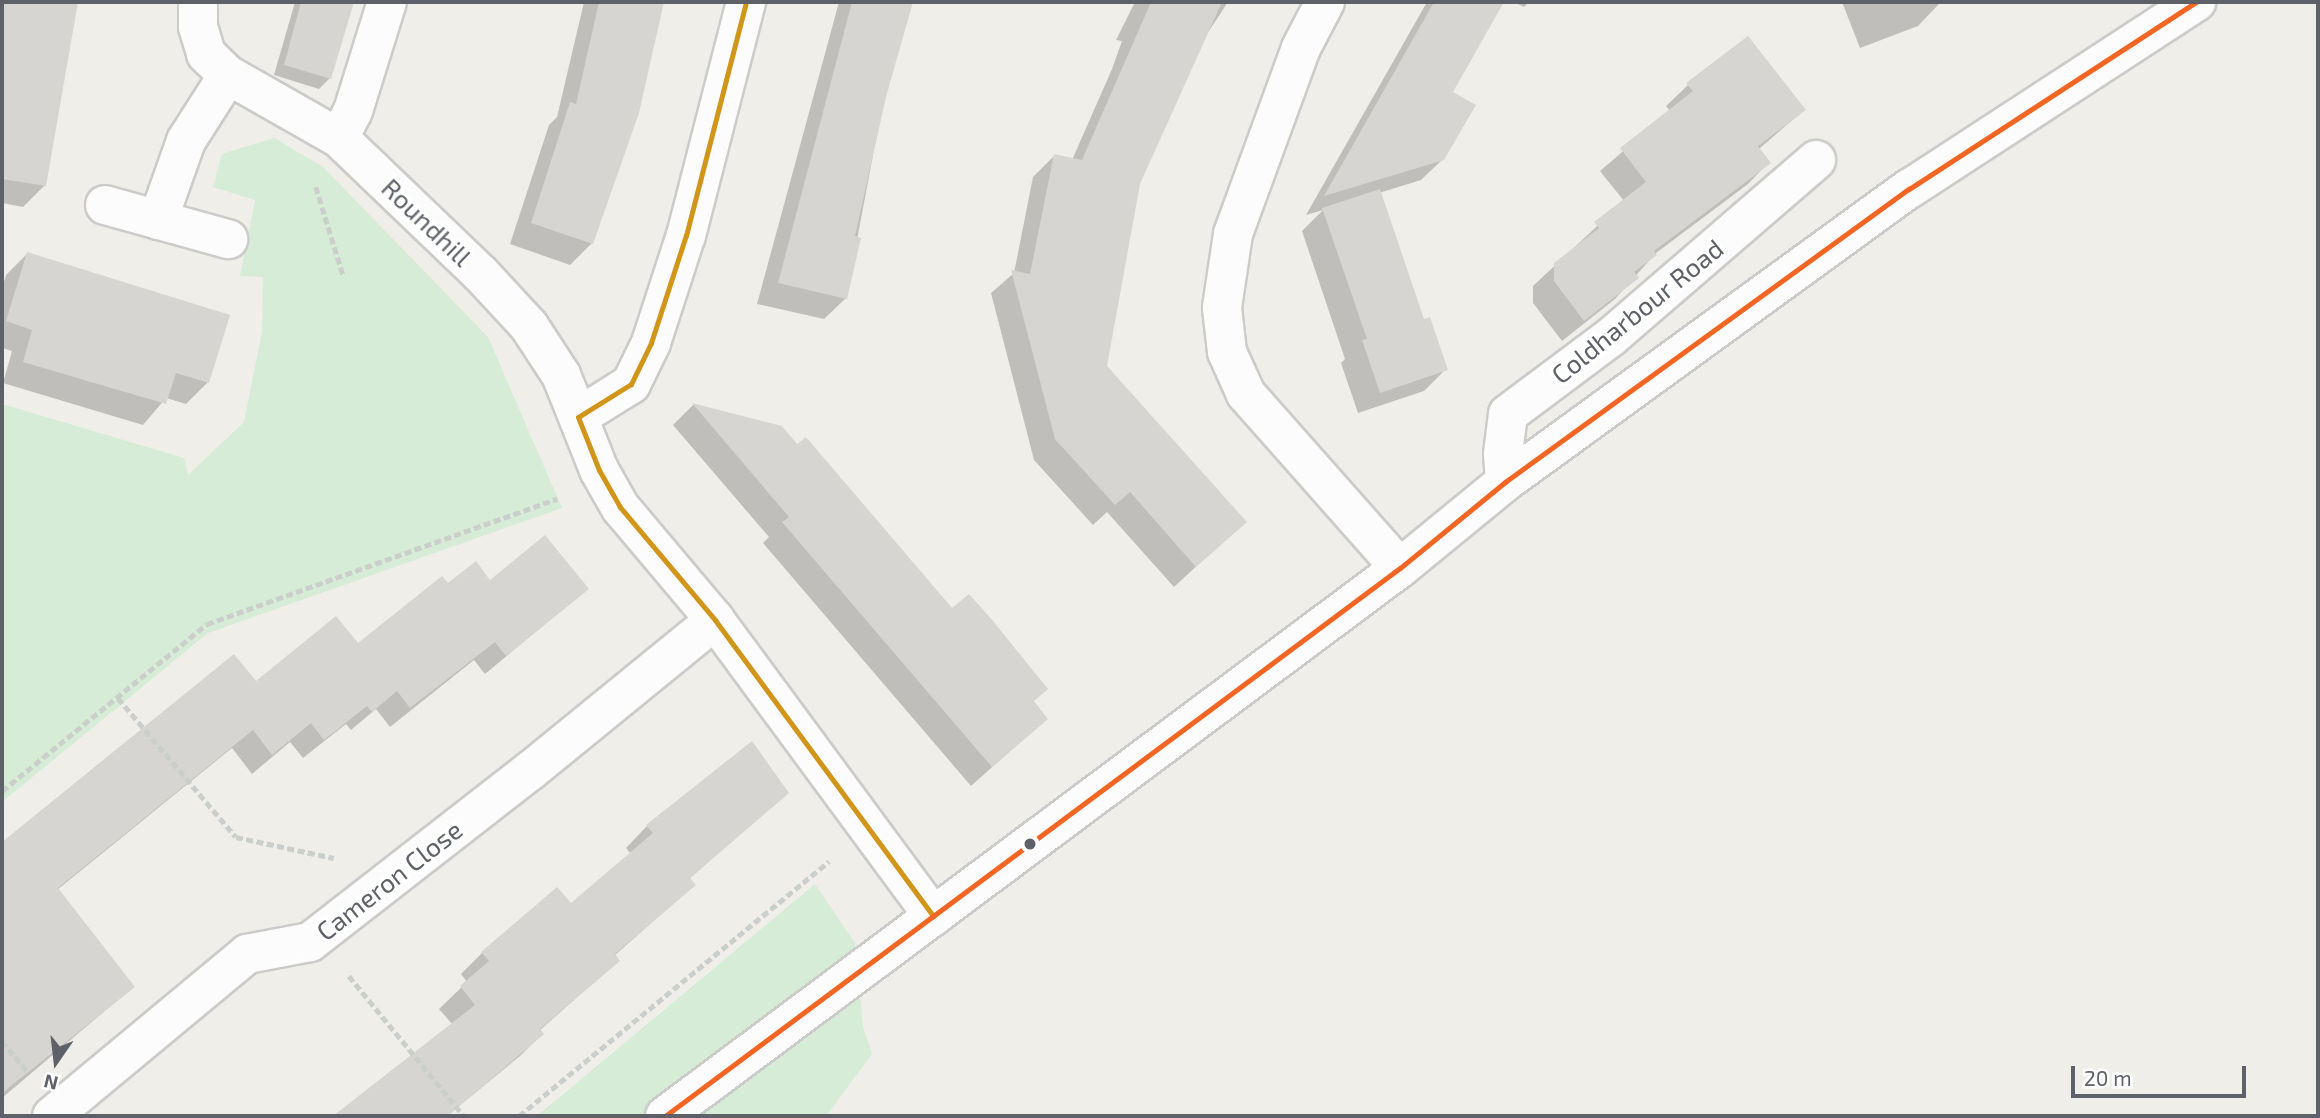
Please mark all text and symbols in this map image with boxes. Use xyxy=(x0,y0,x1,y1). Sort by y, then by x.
street label: Roundhill xyxy=(376,172,478,272)
street label: Coldharbour Road xyxy=(1545,232,1729,390)
street label: Cameron Close xyxy=(310,814,468,946)
unlabelled marker xyxy=(1023,837,1037,851)
north arrow xyxy=(21,1027,91,1097)
scale bar xyxy=(2075,1052,2250,1096)
text: 20 m xyxy=(2084,1065,2132,1090)
text: N xyxy=(41,1070,60,1096)

